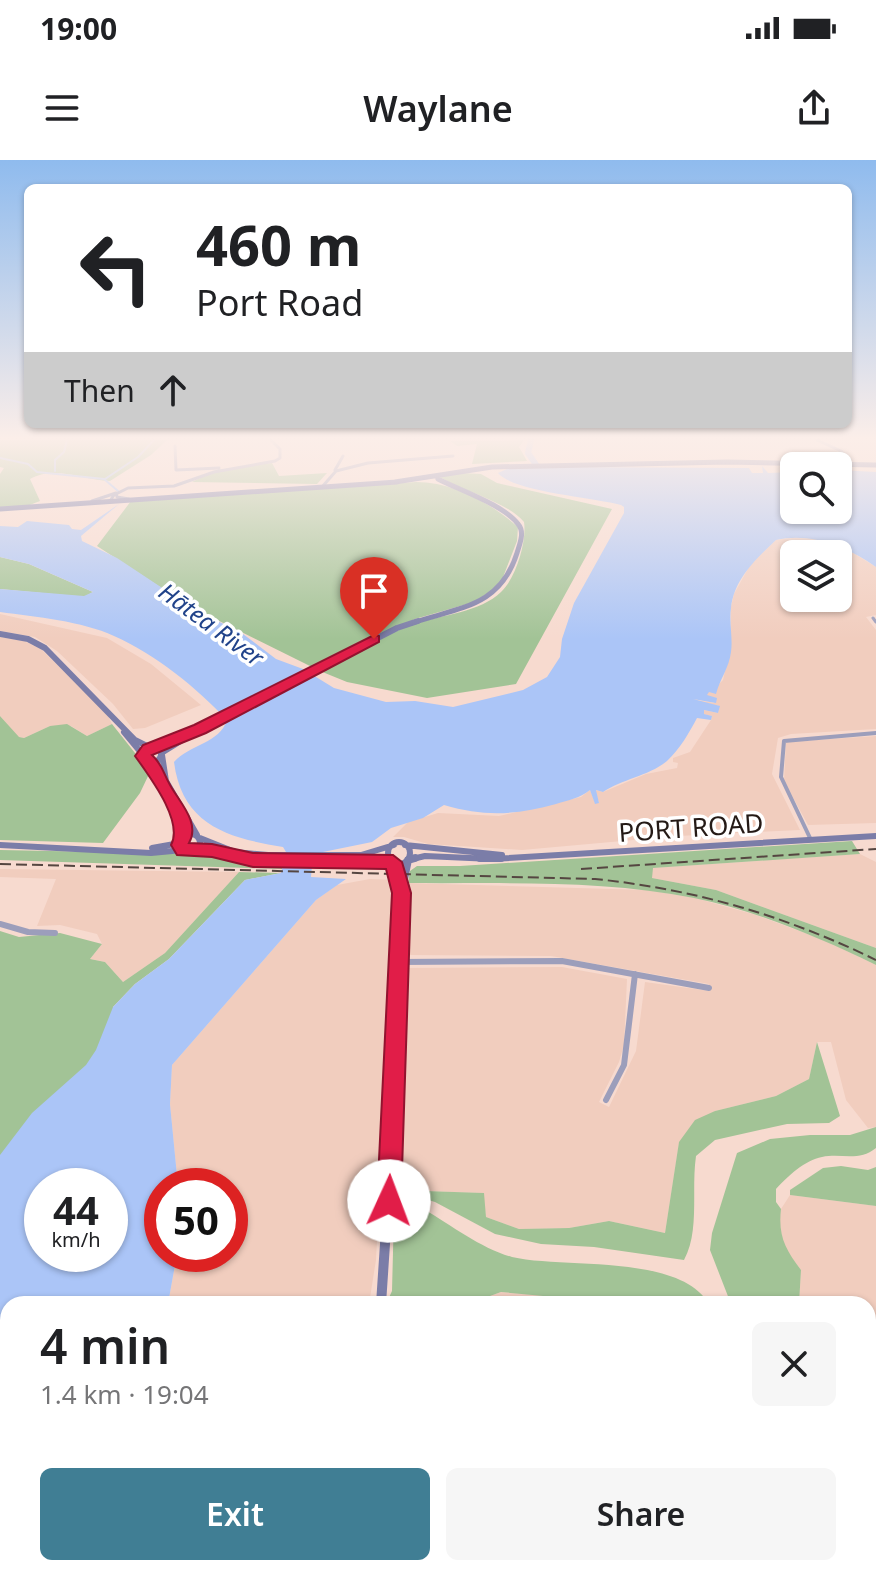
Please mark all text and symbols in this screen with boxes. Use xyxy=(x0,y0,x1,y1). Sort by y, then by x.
text: 19:00 xyxy=(40,8,117,49)
text: Waylane xyxy=(363,84,513,133)
icon: menu xyxy=(40,86,84,130)
icon: share xyxy=(792,86,836,130)
text: 460 m xyxy=(196,206,361,282)
icon: left xyxy=(64,216,168,320)
text: Port Road xyxy=(196,278,363,327)
icon: ahead xyxy=(151,368,195,412)
text: Then xyxy=(64,370,135,411)
map controls xyxy=(780,452,852,612)
button: search xyxy=(780,452,852,524)
button: layers xyxy=(780,540,852,612)
pin xyxy=(340,557,408,639)
icon: arrive xyxy=(352,569,396,613)
water label: Hātea River xyxy=(153,574,272,674)
street label: PORT ROAD xyxy=(617,804,765,850)
position arrow xyxy=(347,1159,431,1243)
speed limit sign: 50 xyxy=(144,1168,248,1272)
text: 44 xyxy=(53,1182,99,1237)
text: km/h xyxy=(51,1226,101,1253)
text: 4 min xyxy=(40,1313,170,1378)
button: close xyxy=(752,1322,836,1406)
text: 1.4 km · 19:04 xyxy=(40,1376,209,1412)
button: Exit xyxy=(40,1468,430,1560)
button: Share xyxy=(446,1468,836,1560)

